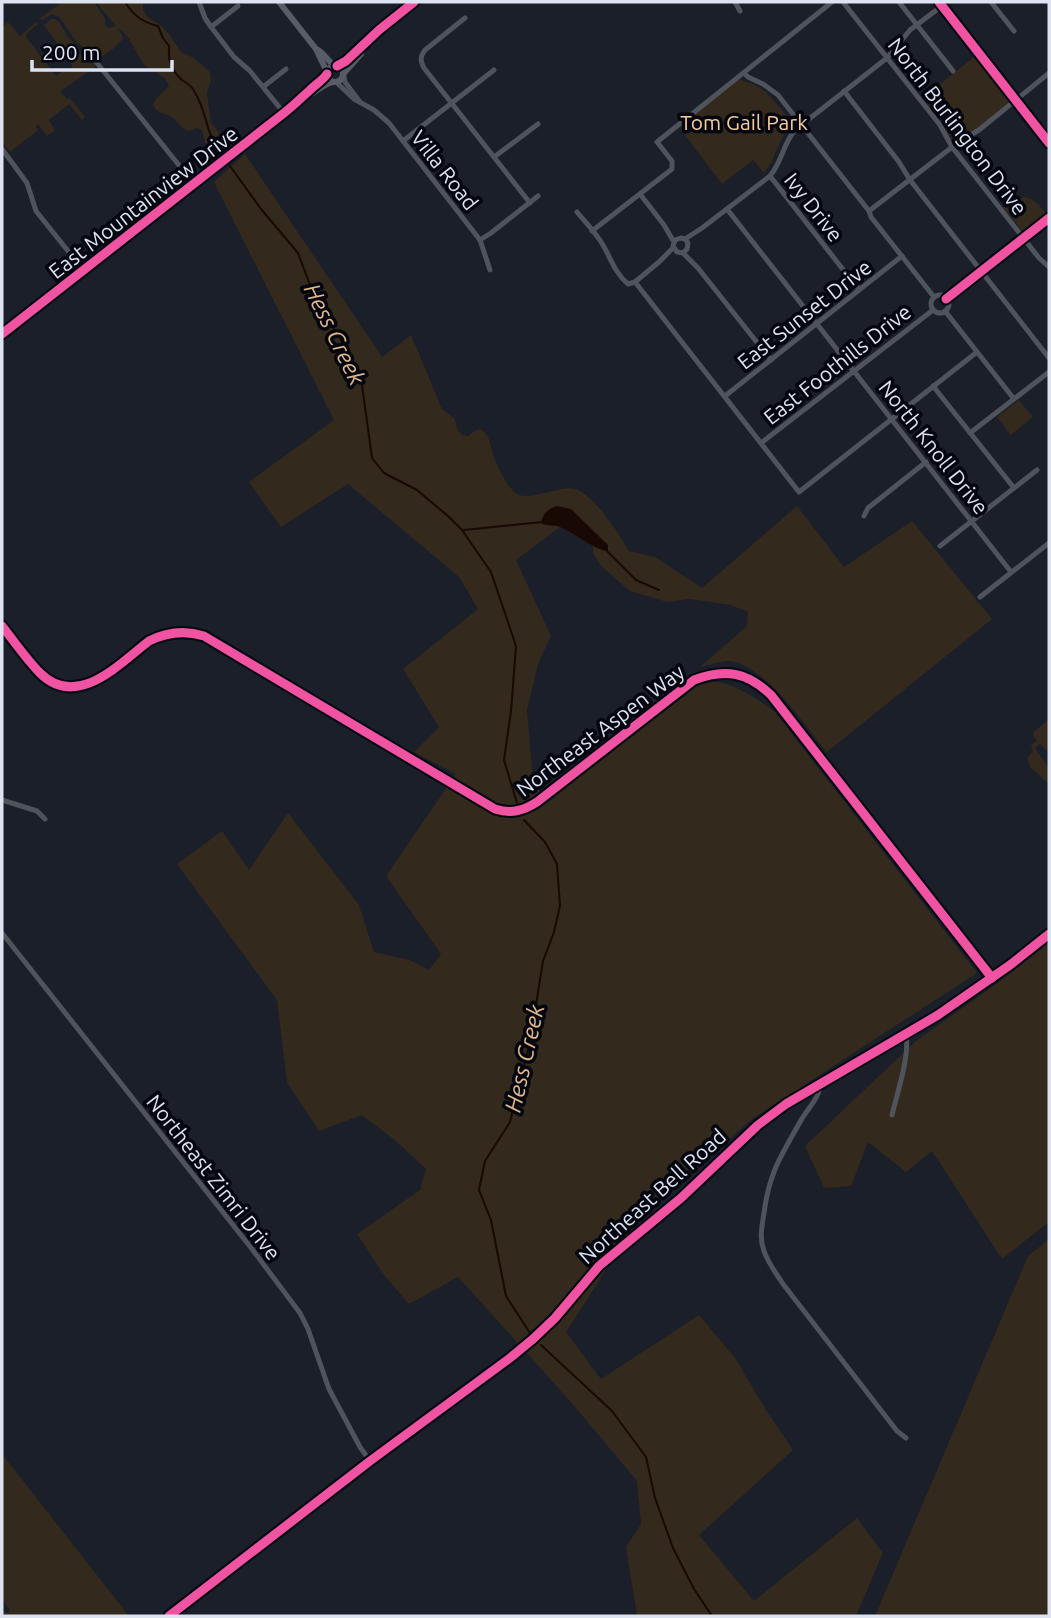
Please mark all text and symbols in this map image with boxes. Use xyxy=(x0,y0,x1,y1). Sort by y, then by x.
scale bar xyxy=(32,28,172,72)
street label: North Burlington Drive xyxy=(884,33,1032,219)
text: 200 m xyxy=(42,40,100,64)
park label: Tom Gail Park xyxy=(680,110,808,134)
street label: East Mountainview Drive xyxy=(44,121,242,283)
street label: Villa Road xyxy=(407,126,483,214)
street label: Ivy Drive xyxy=(780,168,848,246)
street label: East Sunset Drive xyxy=(732,254,876,374)
water label: Hess Creek xyxy=(300,279,370,389)
street label: East Foothills Drive xyxy=(759,299,915,429)
street label: North Knoll Drive xyxy=(874,375,994,519)
street label: Northeast Aspen Way xyxy=(511,659,689,801)
water label: Hess Creek xyxy=(499,1002,549,1114)
street label: Northeast Zimri Drive xyxy=(142,1090,286,1264)
street label: Northeast Bell Road xyxy=(574,1124,730,1268)

